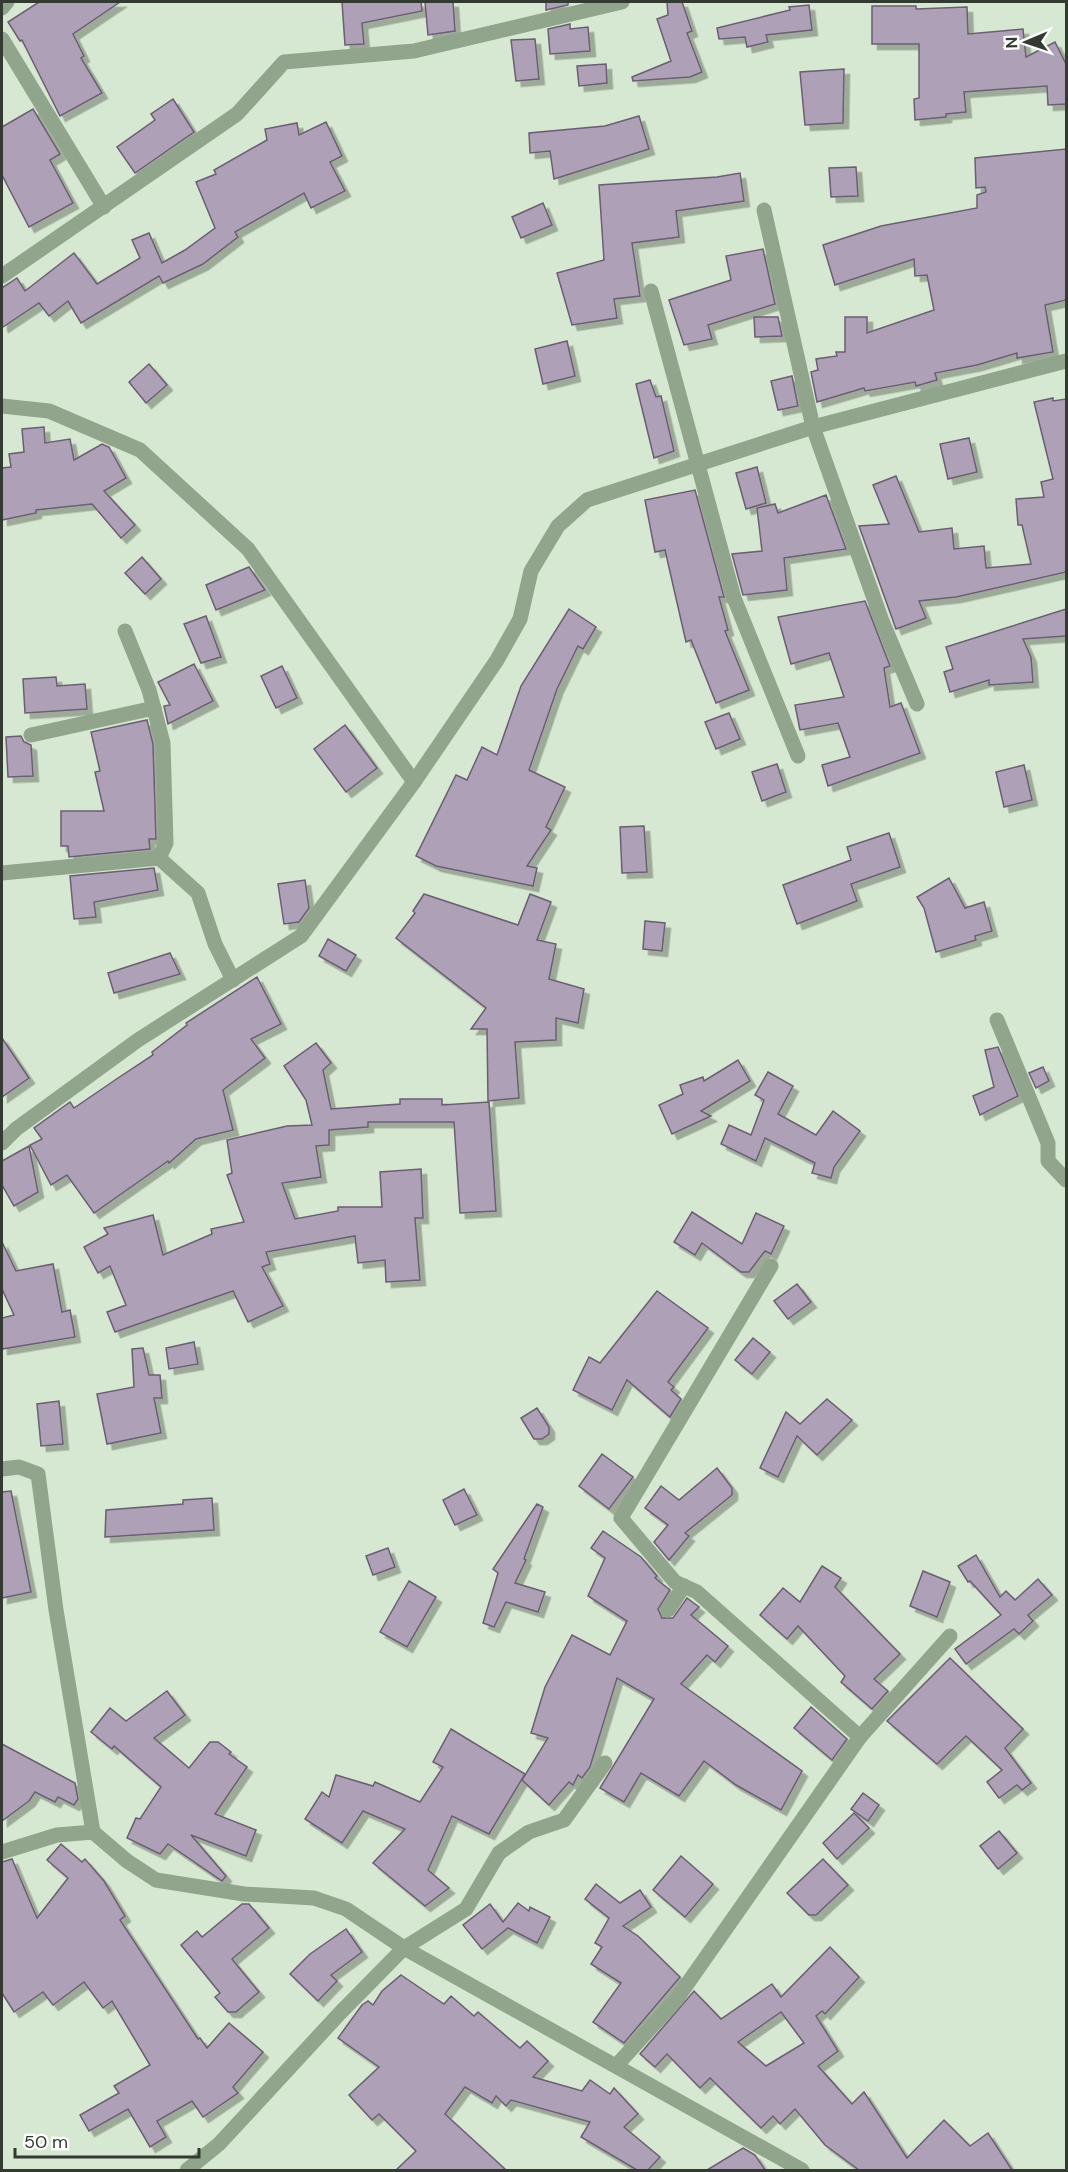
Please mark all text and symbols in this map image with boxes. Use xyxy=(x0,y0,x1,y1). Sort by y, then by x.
north arrow xyxy=(996,12,1056,72)
text: N xyxy=(1001,36,1022,49)
scale bar xyxy=(15,2121,200,2159)
text: 50 m xyxy=(24,2130,68,2154)

